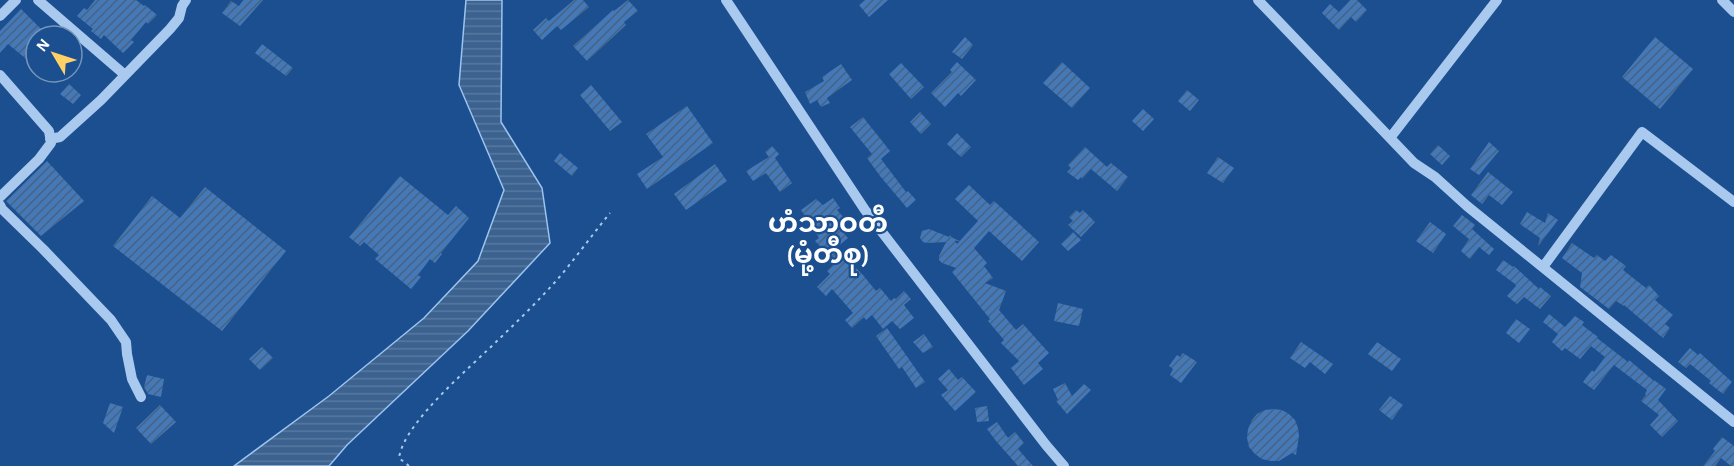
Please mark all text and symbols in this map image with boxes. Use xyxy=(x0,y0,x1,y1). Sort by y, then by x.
north arrow xyxy=(24,24,84,84)
text: N xyxy=(33,36,53,55)
district label: ဟံသာဝတီ (မုံ့တီစု) xyxy=(768,204,888,276)

